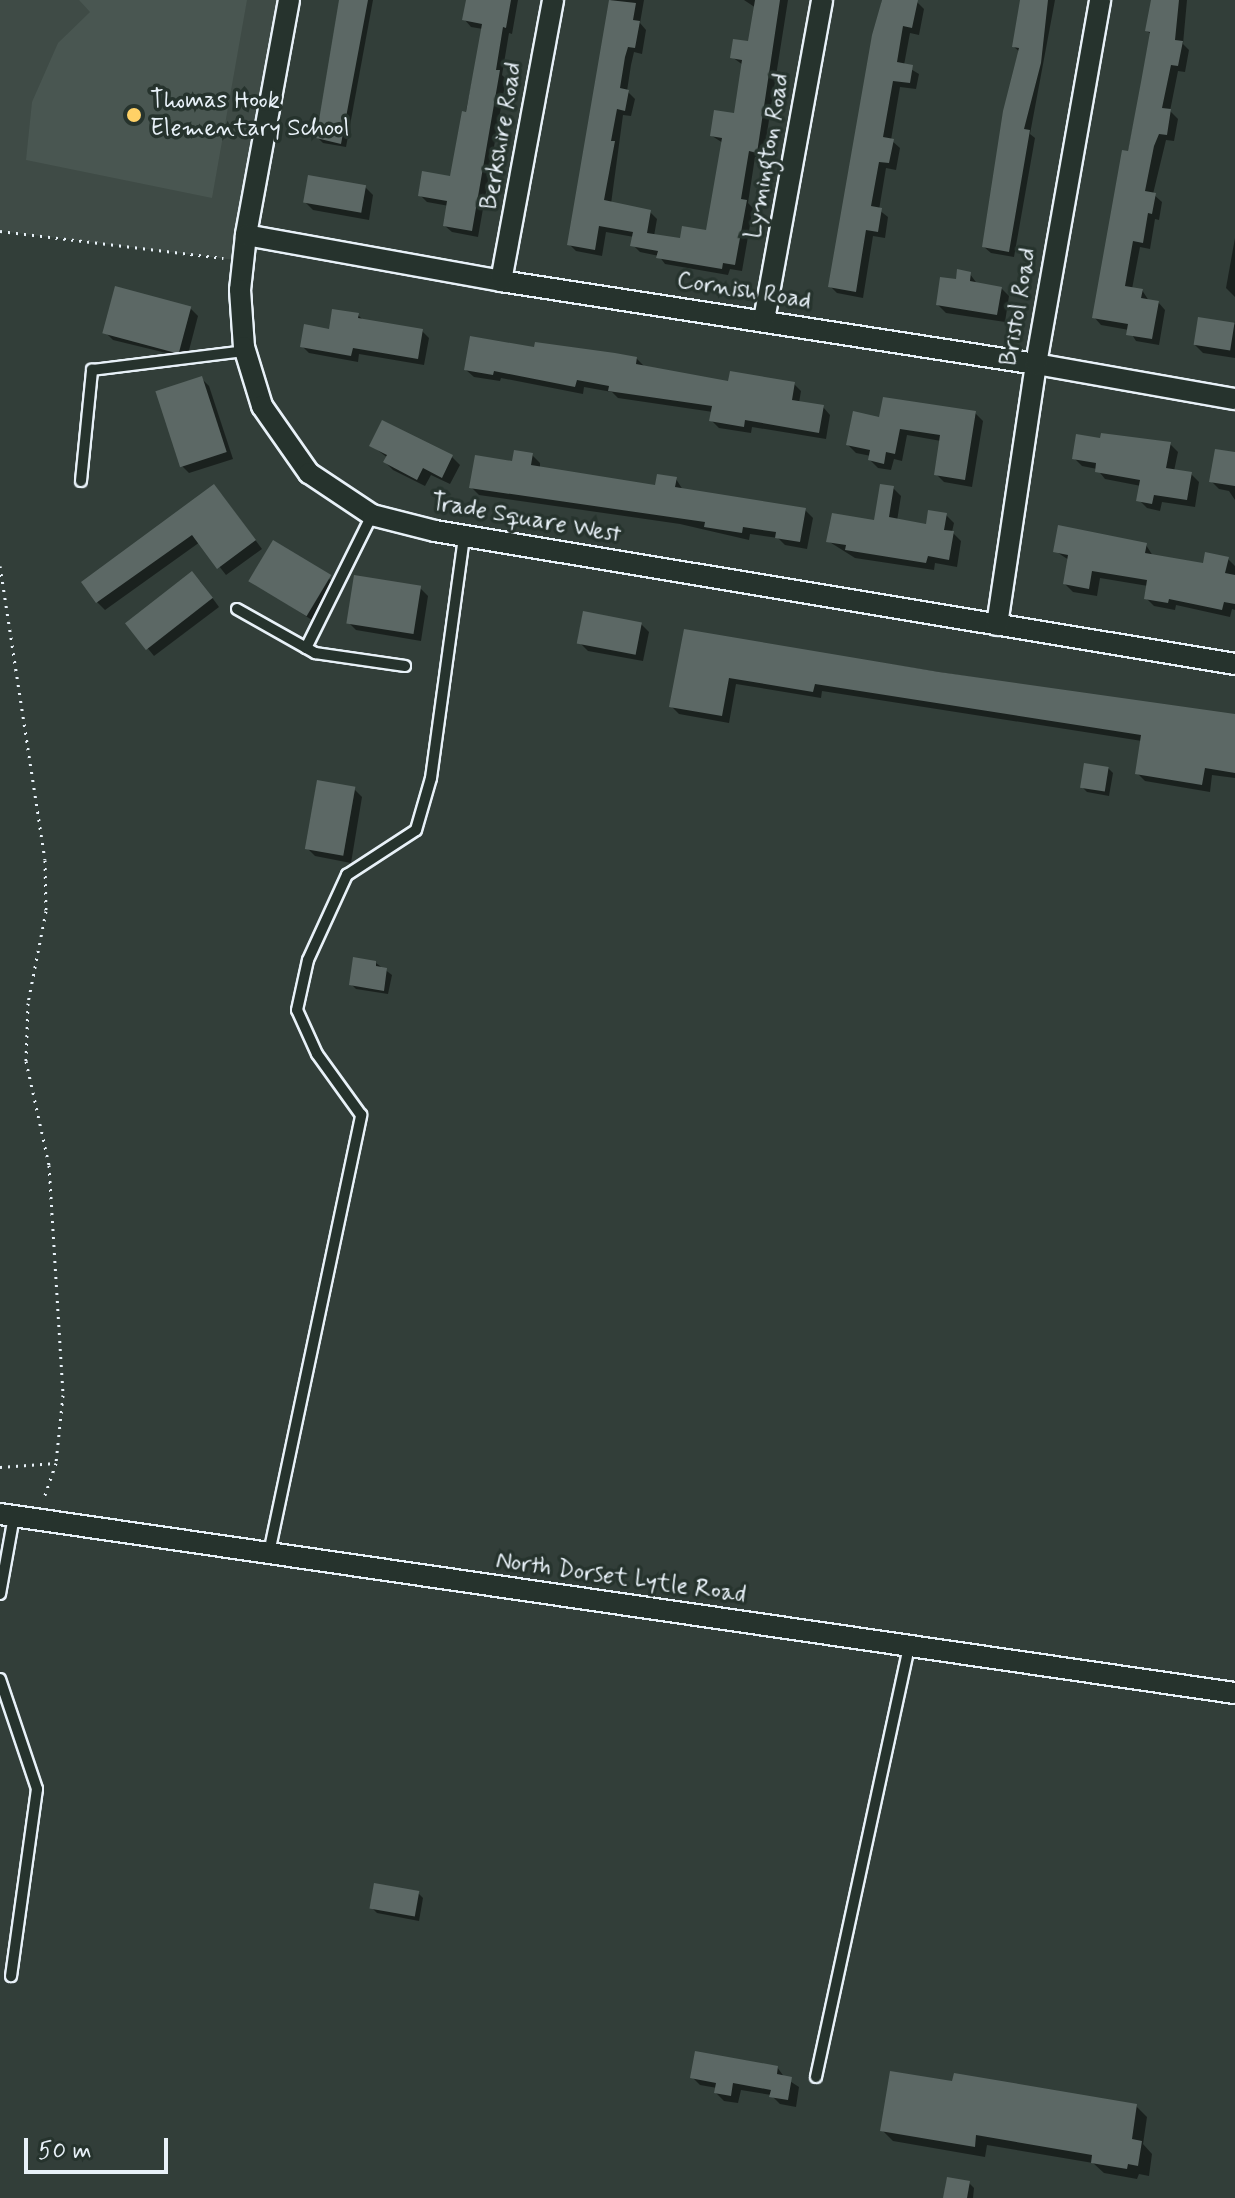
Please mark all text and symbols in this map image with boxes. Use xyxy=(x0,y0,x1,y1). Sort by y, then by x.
street label: Berkshire Road xyxy=(475,60,529,212)
street label: Lymington Road xyxy=(739,71,797,241)
place label: Thomas Hook Elementary School xyxy=(150,87,349,143)
marker: Thomas Hook Elementary School xyxy=(125,106,143,124)
street label: Bristol Road xyxy=(995,247,1043,367)
street label: Cornish Road xyxy=(675,266,813,316)
street label: Trade Square West xyxy=(430,488,622,550)
street label: North Dorset Lytle Road xyxy=(495,1546,747,1610)
scale bar xyxy=(28,2122,172,2172)
text: 50 m xyxy=(38,2136,92,2167)

